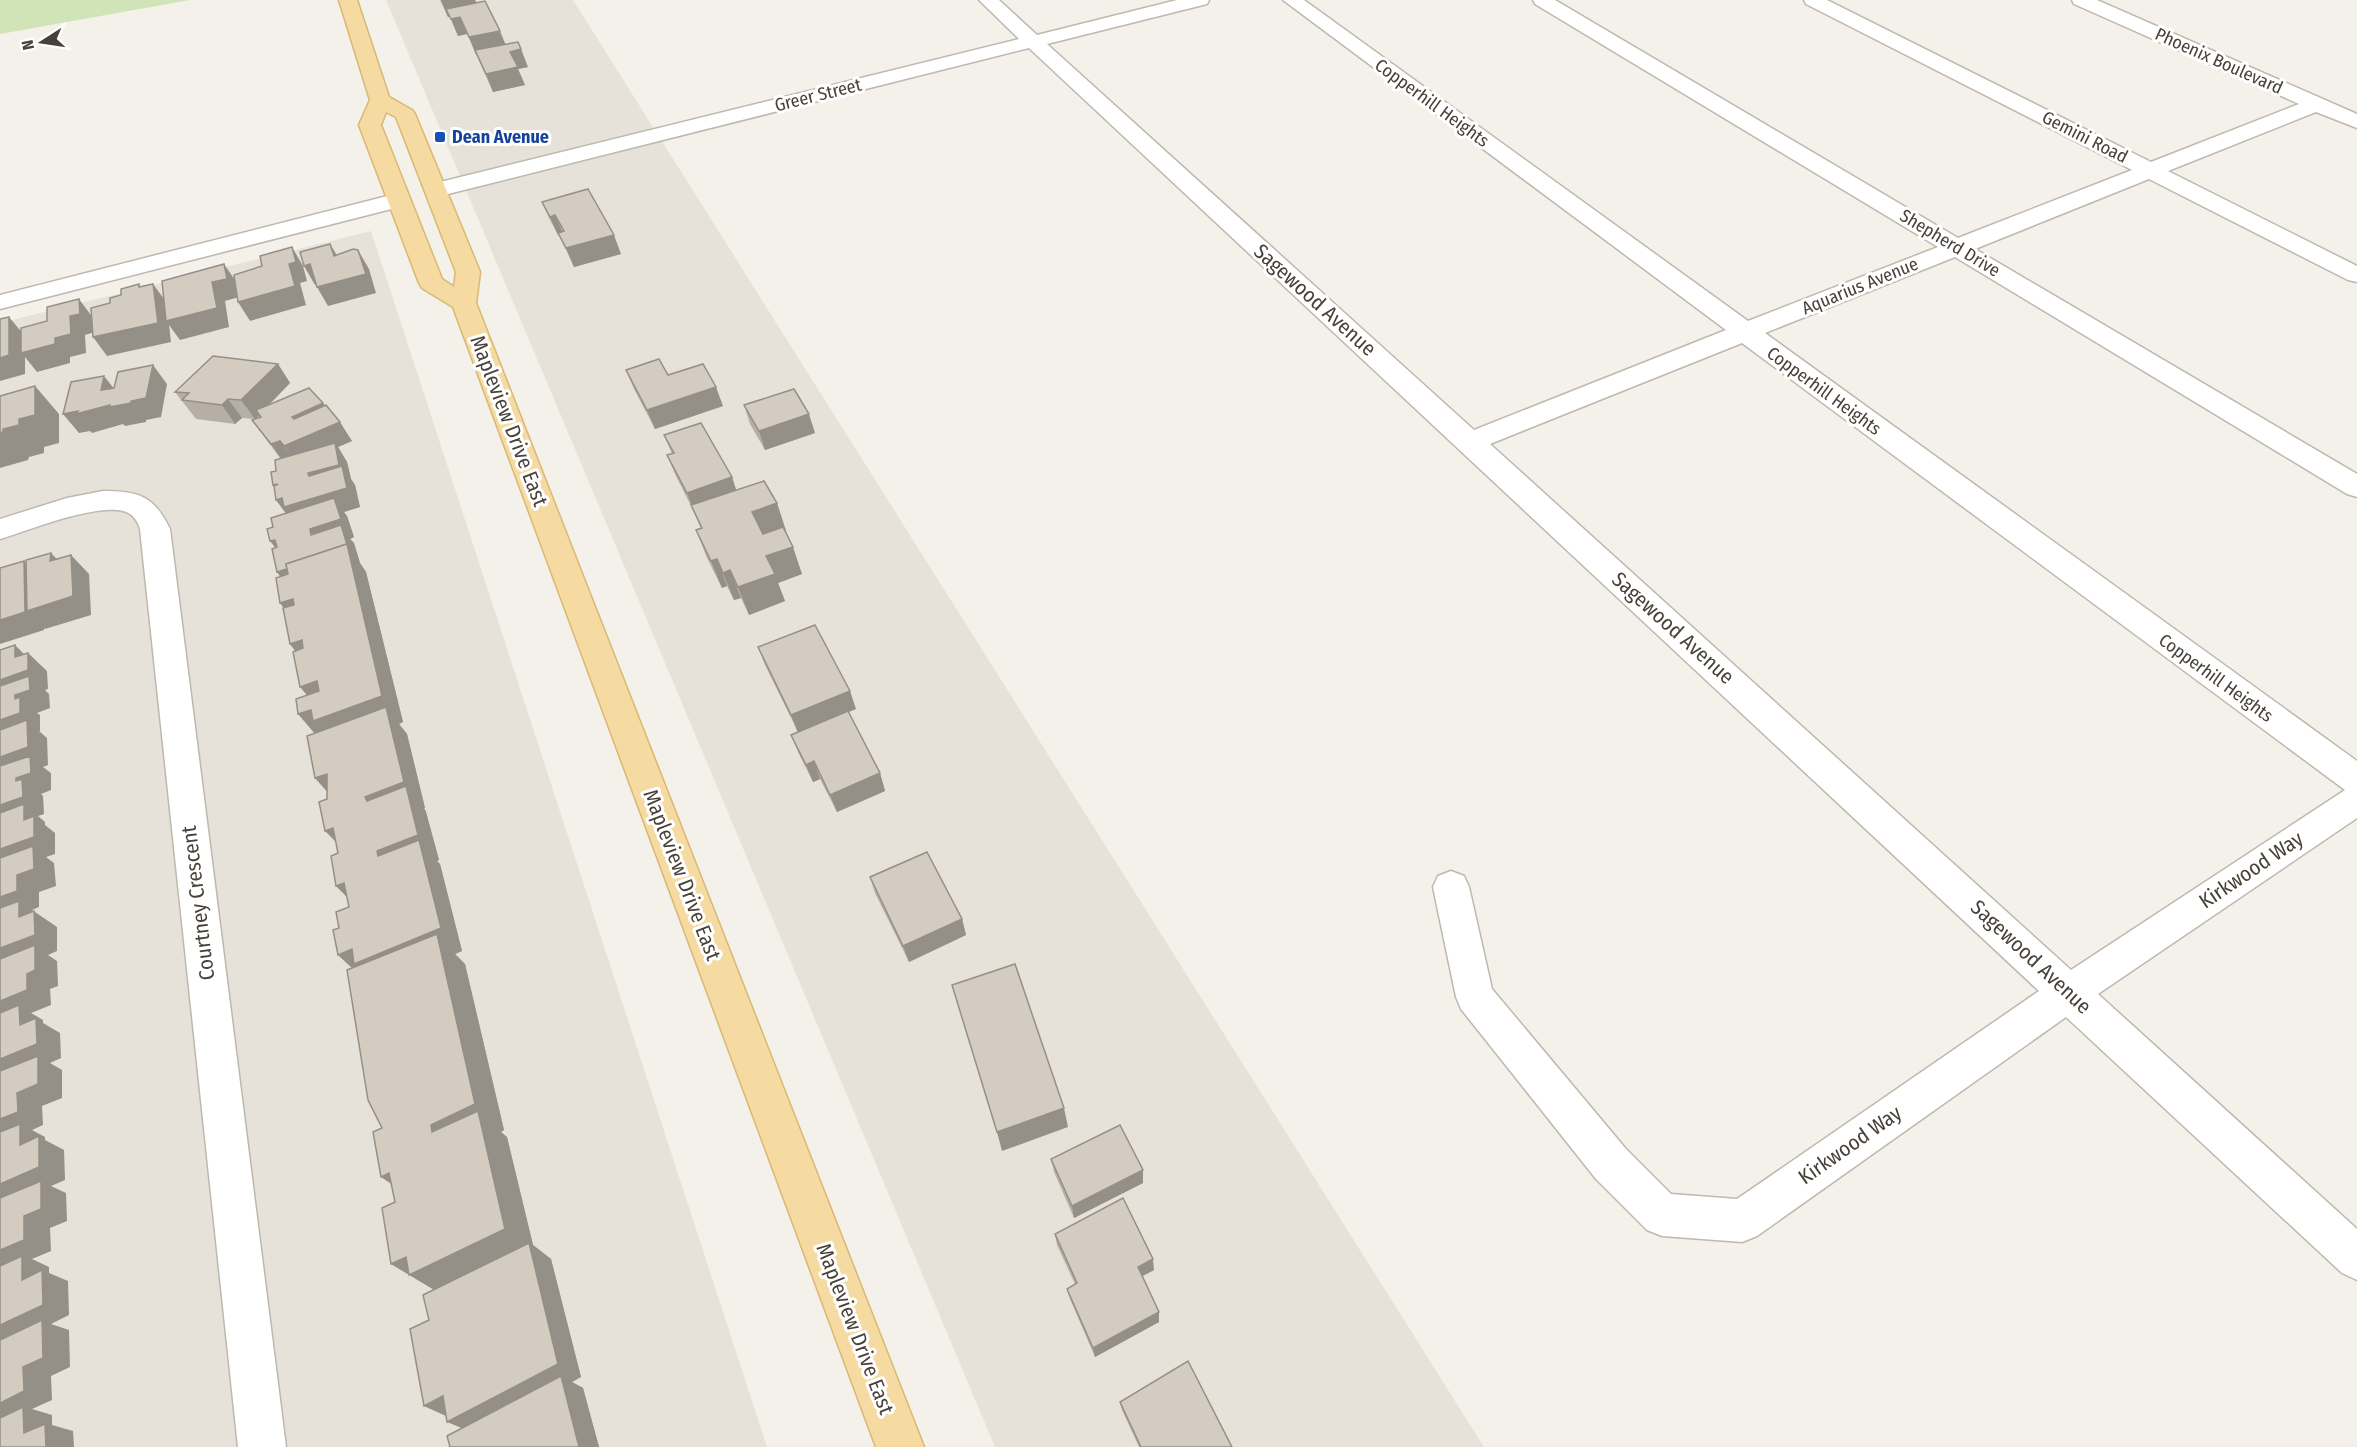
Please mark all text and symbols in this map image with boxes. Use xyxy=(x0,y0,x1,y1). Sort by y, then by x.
north arrow xyxy=(12,12,72,72)
street label: Phoenix Boulevard xyxy=(2152,23,2286,99)
text: N xyxy=(18,38,38,52)
street label: Copperhill Heights xyxy=(1370,54,1494,152)
street label: Greer Street xyxy=(772,74,864,116)
street label: Gemini Road xyxy=(2039,106,2131,168)
place label: Dean Avenue xyxy=(452,126,549,148)
marker: Dean Avenue xyxy=(433,130,447,144)
street label: Shepherd Drive xyxy=(1896,204,2004,282)
street label: Sagewood Avenue xyxy=(1249,238,1381,362)
street label: Aquarius Avenue xyxy=(1799,253,1922,319)
street label: Mapleview Drive East xyxy=(464,332,554,510)
street label: Copperhill Heights xyxy=(1762,342,1886,440)
street label: Sagewood Avenue xyxy=(1607,566,1739,690)
street label: Copperhill Heights xyxy=(2154,629,2278,727)
street label: Mapleview Drive East xyxy=(637,786,727,964)
street label: Courtney Crescent xyxy=(176,824,220,982)
street label: Kirkwood Way xyxy=(2194,825,2309,914)
street label: Sagewood Avenue xyxy=(1965,894,2097,1020)
street label: Kirkwood Way xyxy=(1793,1100,1907,1190)
street label: Mapleview Drive East xyxy=(810,1240,900,1418)

